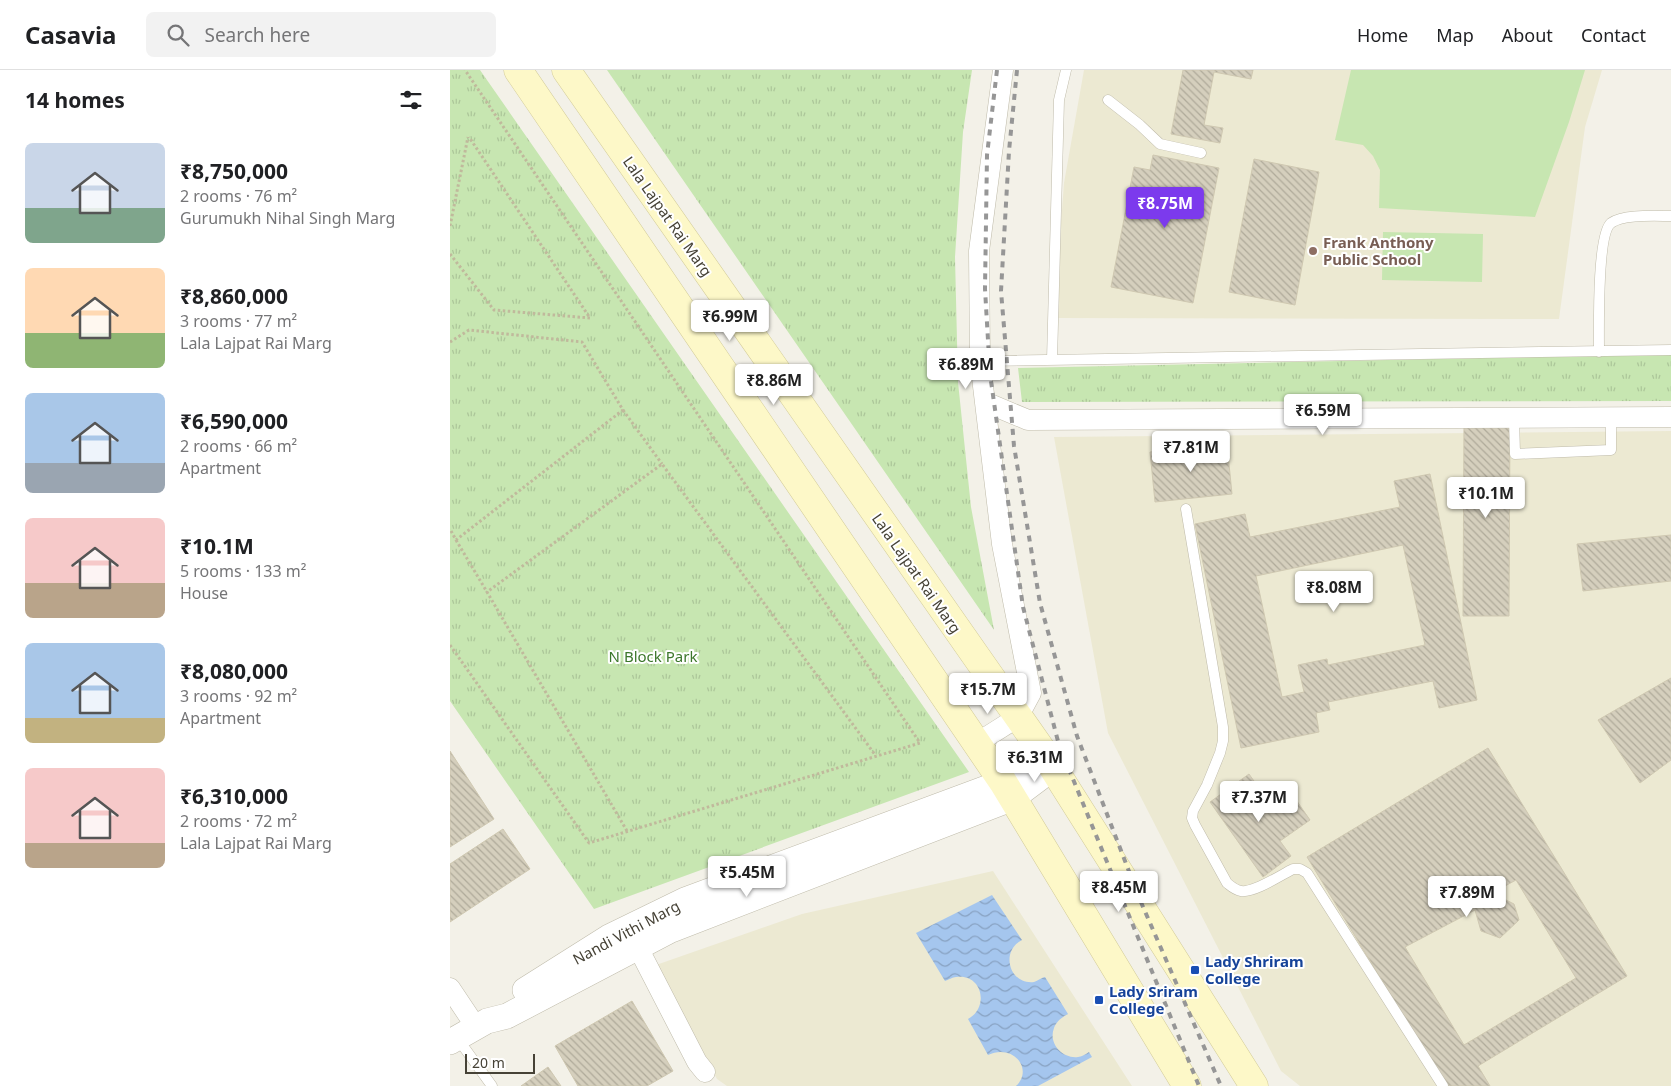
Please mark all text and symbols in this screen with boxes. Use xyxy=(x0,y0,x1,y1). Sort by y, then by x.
search box xyxy=(146,12,496,57)
text: Casavia xyxy=(25,18,116,51)
icon: search xyxy=(164,21,192,49)
text: Search here xyxy=(204,22,310,48)
text: Home xyxy=(1357,23,1408,47)
text: Map xyxy=(1436,23,1474,47)
text: About xyxy=(1502,23,1553,47)
text: Contact xyxy=(1581,23,1646,47)
text: 14 homes xyxy=(25,86,125,114)
icon: filters xyxy=(397,86,425,114)
street label: Lala Lajpat Rai Marg xyxy=(619,152,717,280)
text: ₹8,750,000 xyxy=(180,157,288,185)
icon: home xyxy=(65,163,125,223)
text: 2 rooms · 76 m² xyxy=(180,185,297,207)
pin: ₹8.75M xyxy=(1124,186,1206,229)
text: ₹8.75M xyxy=(1137,192,1193,214)
text: Gurumukh Nihal Singh Marg xyxy=(180,207,395,229)
place label: Frank Anthony Public School xyxy=(1323,232,1434,269)
marker: Frank Anthony Public School xyxy=(1307,245,1319,257)
text: ₹8,860,000 xyxy=(180,282,288,310)
icon: home xyxy=(65,288,125,348)
pin: ₹6.99M xyxy=(689,300,771,342)
text: ₹6.99M xyxy=(702,305,758,327)
text: 3 rooms · 77 m² xyxy=(180,310,297,332)
text: Lala Lajpat Rai Marg xyxy=(180,332,332,354)
pin: ₹6.89M xyxy=(925,348,1007,390)
text: ₹6.89M xyxy=(938,353,994,375)
pin: ₹8.86M xyxy=(733,364,815,406)
text: ₹8.86M xyxy=(746,369,802,391)
pin: ₹6.59M xyxy=(1282,394,1364,436)
text: ₹6.59M xyxy=(1295,399,1351,421)
text: ₹6,590,000 xyxy=(180,407,288,435)
icon: home xyxy=(65,413,125,473)
pin: ₹7.81M xyxy=(1150,430,1232,473)
text: 2 rooms · 66 m² xyxy=(180,435,297,457)
text: ₹7.81M xyxy=(1163,436,1219,458)
text: Apartment xyxy=(180,457,261,479)
pin: ₹10.1M xyxy=(1445,476,1527,519)
text: ₹10.1M xyxy=(1458,482,1514,504)
street label: Lala Lajpat Rai Marg xyxy=(868,509,966,637)
text: ₹10.1M xyxy=(180,532,254,560)
icon: home xyxy=(65,538,125,598)
text: 5 rooms · 133 m² xyxy=(180,560,306,582)
pin: ₹8.08M xyxy=(1293,570,1375,613)
text: ₹8.08M xyxy=(1306,576,1362,598)
text: House xyxy=(180,582,228,604)
park label: N Block Park xyxy=(609,646,697,666)
text: ₹8,080,000 xyxy=(180,657,288,685)
icon: home xyxy=(65,663,125,723)
pin: ₹15.7M xyxy=(947,672,1029,715)
text: ₹15.7M xyxy=(960,678,1016,700)
text: 3 rooms · 92 m² xyxy=(180,685,297,707)
text: Apartment xyxy=(180,707,261,729)
pin: ₹6.31M xyxy=(994,740,1076,783)
text: ₹6.31M xyxy=(1007,746,1063,768)
pin: ₹7.37M xyxy=(1218,780,1300,823)
text: ₹6,310,000 xyxy=(180,782,288,810)
text: ₹7.37M xyxy=(1231,786,1287,808)
icon: home xyxy=(65,788,125,848)
text: 2 rooms · 72 m² xyxy=(180,810,297,832)
text: Lala Lajpat Rai Marg xyxy=(180,832,332,854)
pin: ₹5.45M xyxy=(706,856,788,898)
text: ₹5.45M xyxy=(719,861,775,883)
pin: ₹8.45M xyxy=(1078,870,1160,913)
text: ₹8.45M xyxy=(1091,876,1147,898)
pin: ₹7.89M xyxy=(1426,876,1508,918)
text: ₹7.89M xyxy=(1439,881,1495,903)
street label: Nandi Vithi Marg xyxy=(569,895,683,969)
place label: Lady Shriram College xyxy=(1205,951,1304,988)
marker: Lady Shriram College xyxy=(1189,964,1201,976)
place label: Lady Sriram College xyxy=(1109,981,1198,1018)
marker: Lady Sriram College xyxy=(1093,994,1105,1006)
scale bar xyxy=(465,1051,535,1074)
text: 20 m xyxy=(472,1053,505,1072)

